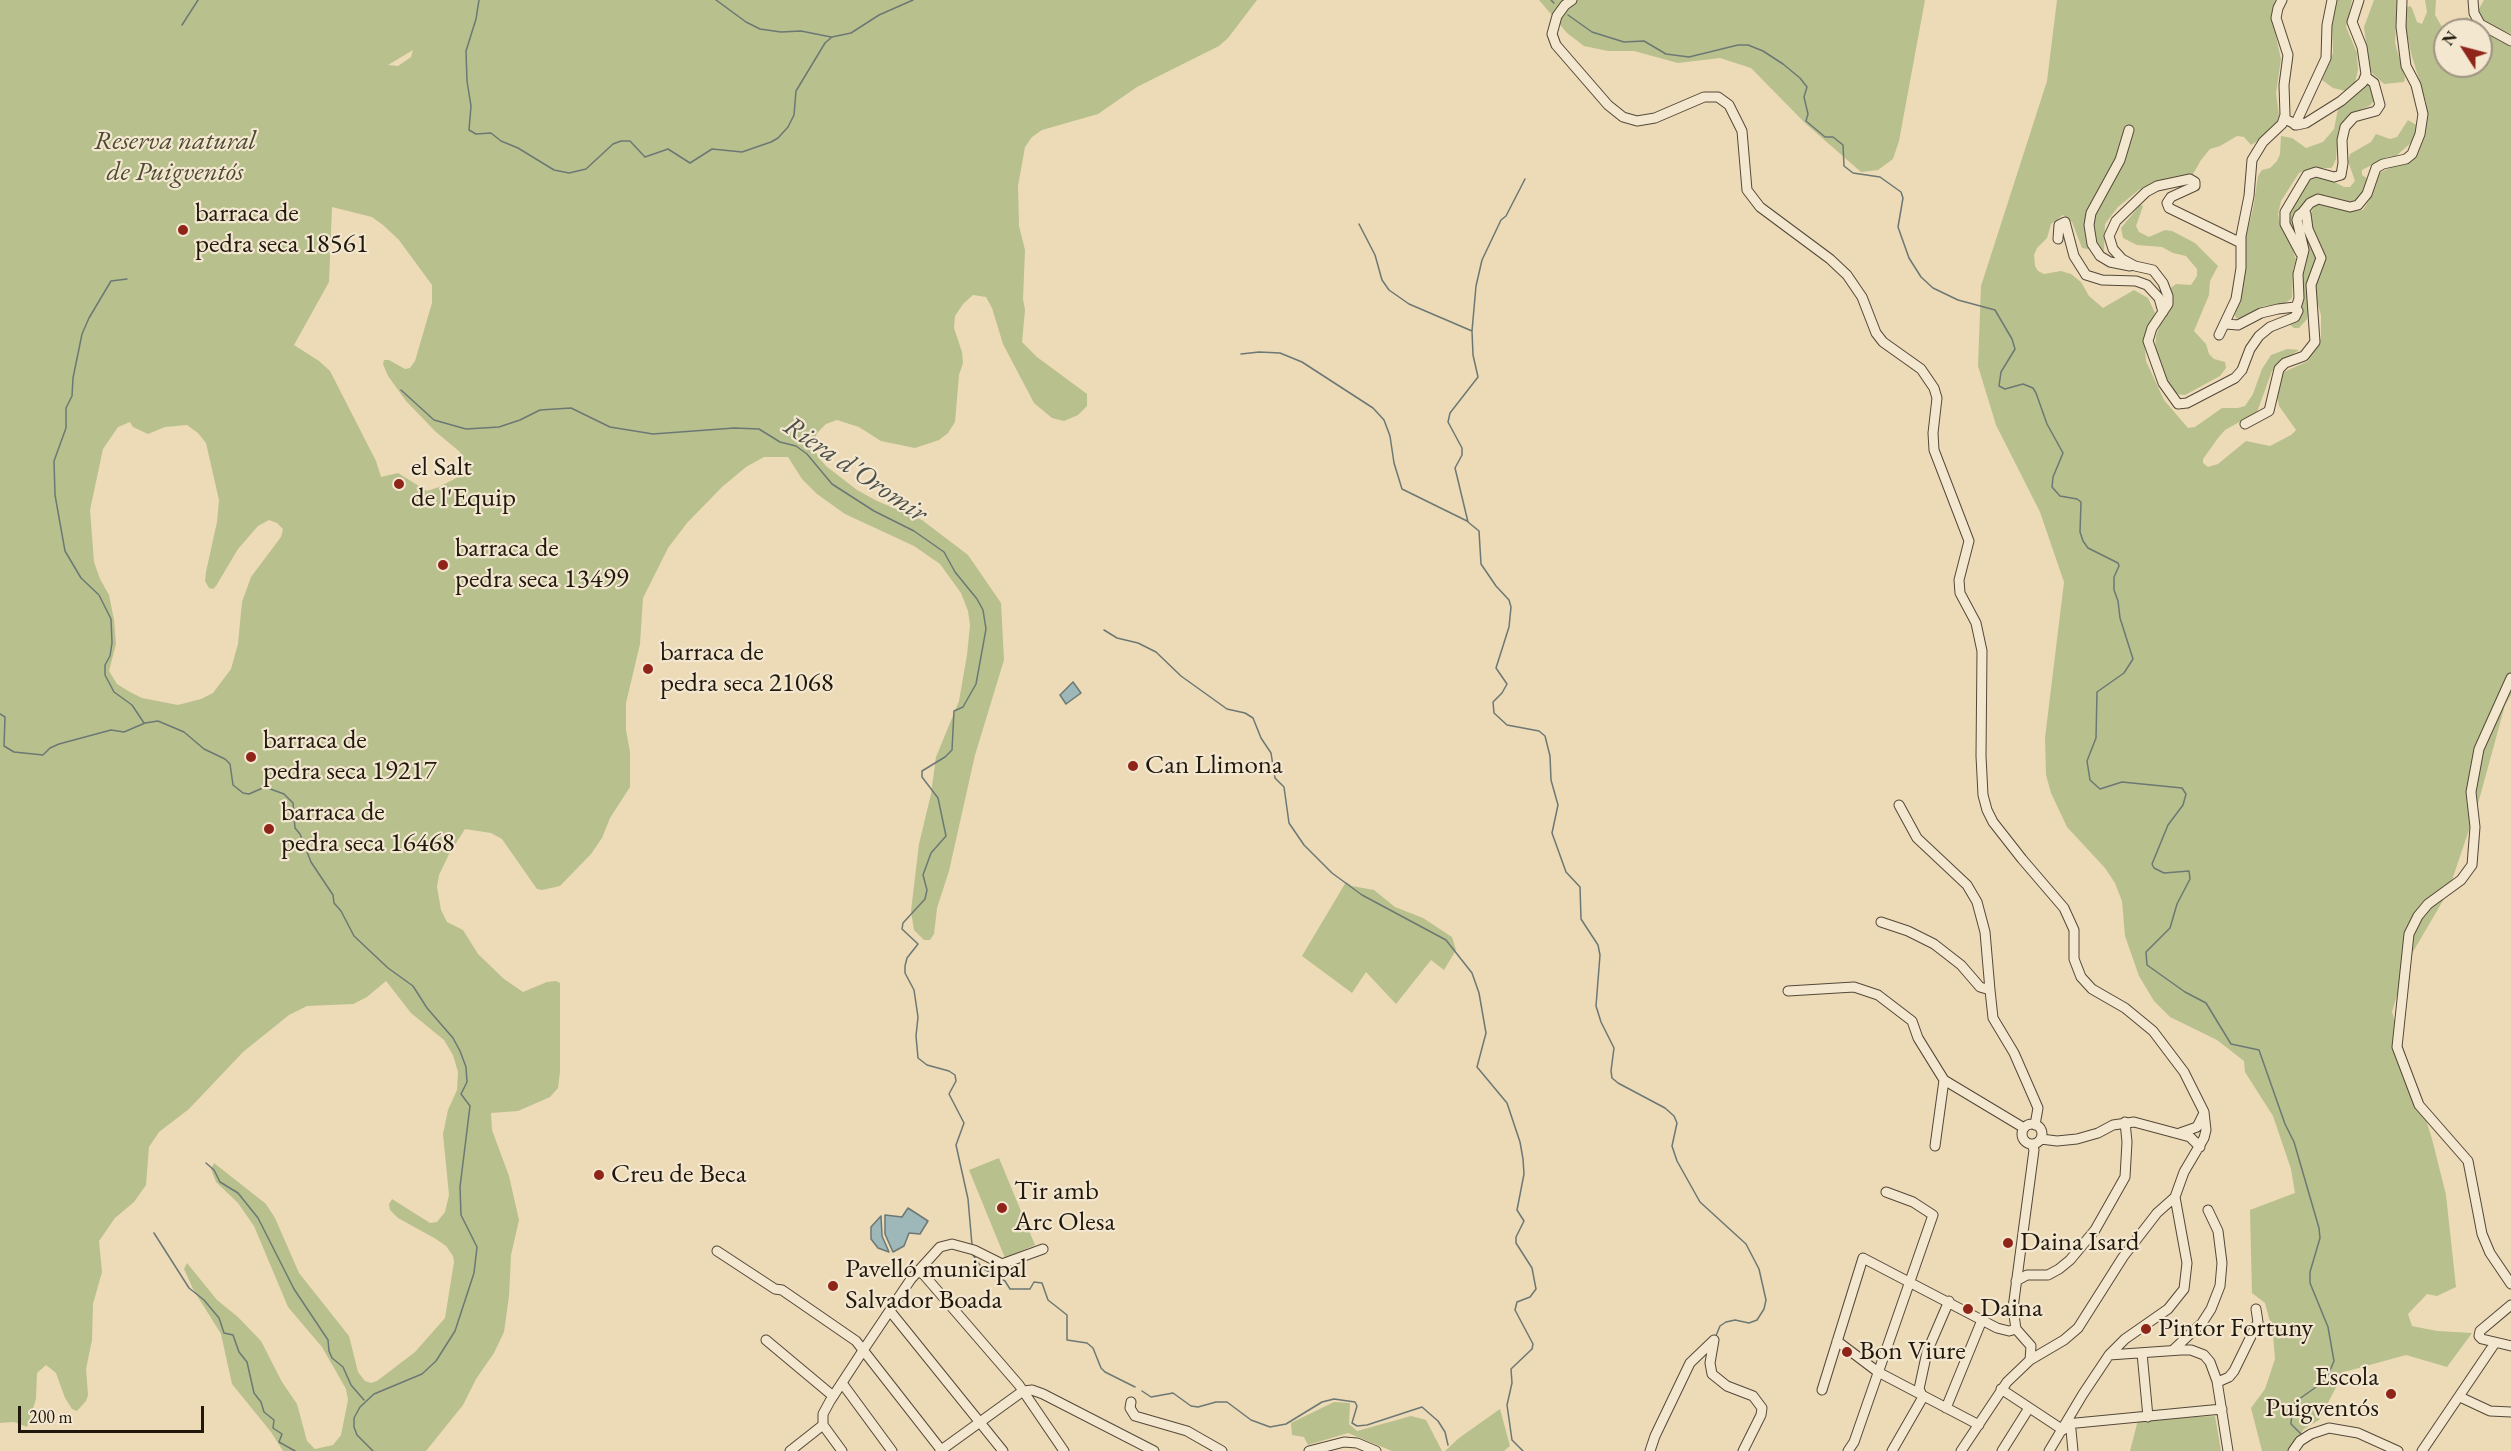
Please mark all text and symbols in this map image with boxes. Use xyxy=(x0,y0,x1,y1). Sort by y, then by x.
north arrow xyxy=(2433,18,2493,78)
text: N xyxy=(2437,27,2462,50)
park label: Reserva natural de Puigventós xyxy=(94,126,256,189)
place label: barraca de pedra seca 18561 xyxy=(195,198,369,261)
marker: barraca de pedra seca 18561 xyxy=(176,223,190,237)
water label: Riera d'Oromir xyxy=(777,410,933,530)
place label: el Salt de l'Equip xyxy=(411,452,516,515)
marker: el Salt de l'Equip xyxy=(392,477,406,491)
place label: barraca de pedra seca 13499 xyxy=(455,533,629,596)
marker: barraca de pedra seca 13499 xyxy=(436,558,450,572)
place label: barraca de pedra seca 21068 xyxy=(660,637,834,700)
marker: barraca de pedra seca 21068 xyxy=(641,662,655,676)
place label: barraca de pedra seca 19217 xyxy=(263,725,437,788)
marker: barraca de pedra seca 19217 xyxy=(244,750,258,764)
place label: Can Llimona xyxy=(1145,750,1283,782)
marker: Can Llimona xyxy=(1126,759,1140,773)
place label: barraca de pedra seca 16468 xyxy=(281,797,455,860)
marker: barraca de pedra seca 16468 xyxy=(262,822,276,836)
place label: Creu de Beca xyxy=(611,1159,746,1191)
marker: Creu de Beca xyxy=(592,1168,606,1182)
place label: Tir amb Arc Olesa xyxy=(1014,1176,1115,1239)
marker: Tir amb Arc Olesa xyxy=(995,1201,1009,1215)
place label: Daina Isard xyxy=(2020,1227,2140,1259)
marker: Daina Isard xyxy=(2001,1236,2015,1250)
place label: Pavelló municipal Salvador Boada xyxy=(845,1254,1027,1317)
marker: Pavelló municipal Salvador Boada xyxy=(826,1279,840,1293)
place label: Daina xyxy=(1980,1293,2043,1325)
marker: Daina xyxy=(1961,1302,1975,1316)
place label: Pintor Fortuny xyxy=(2158,1313,2313,1345)
marker: Pintor Fortuny xyxy=(2139,1322,2153,1336)
place label: Bon Viure xyxy=(1859,1336,1966,1368)
marker: Bon Viure xyxy=(1840,1345,1854,1359)
place label: Escola Puigventós xyxy=(2265,1362,2379,1425)
marker: Escola Puigventós xyxy=(2384,1387,2398,1401)
scale bar xyxy=(21,1394,207,1432)
text: 200 m xyxy=(29,1405,73,1428)

